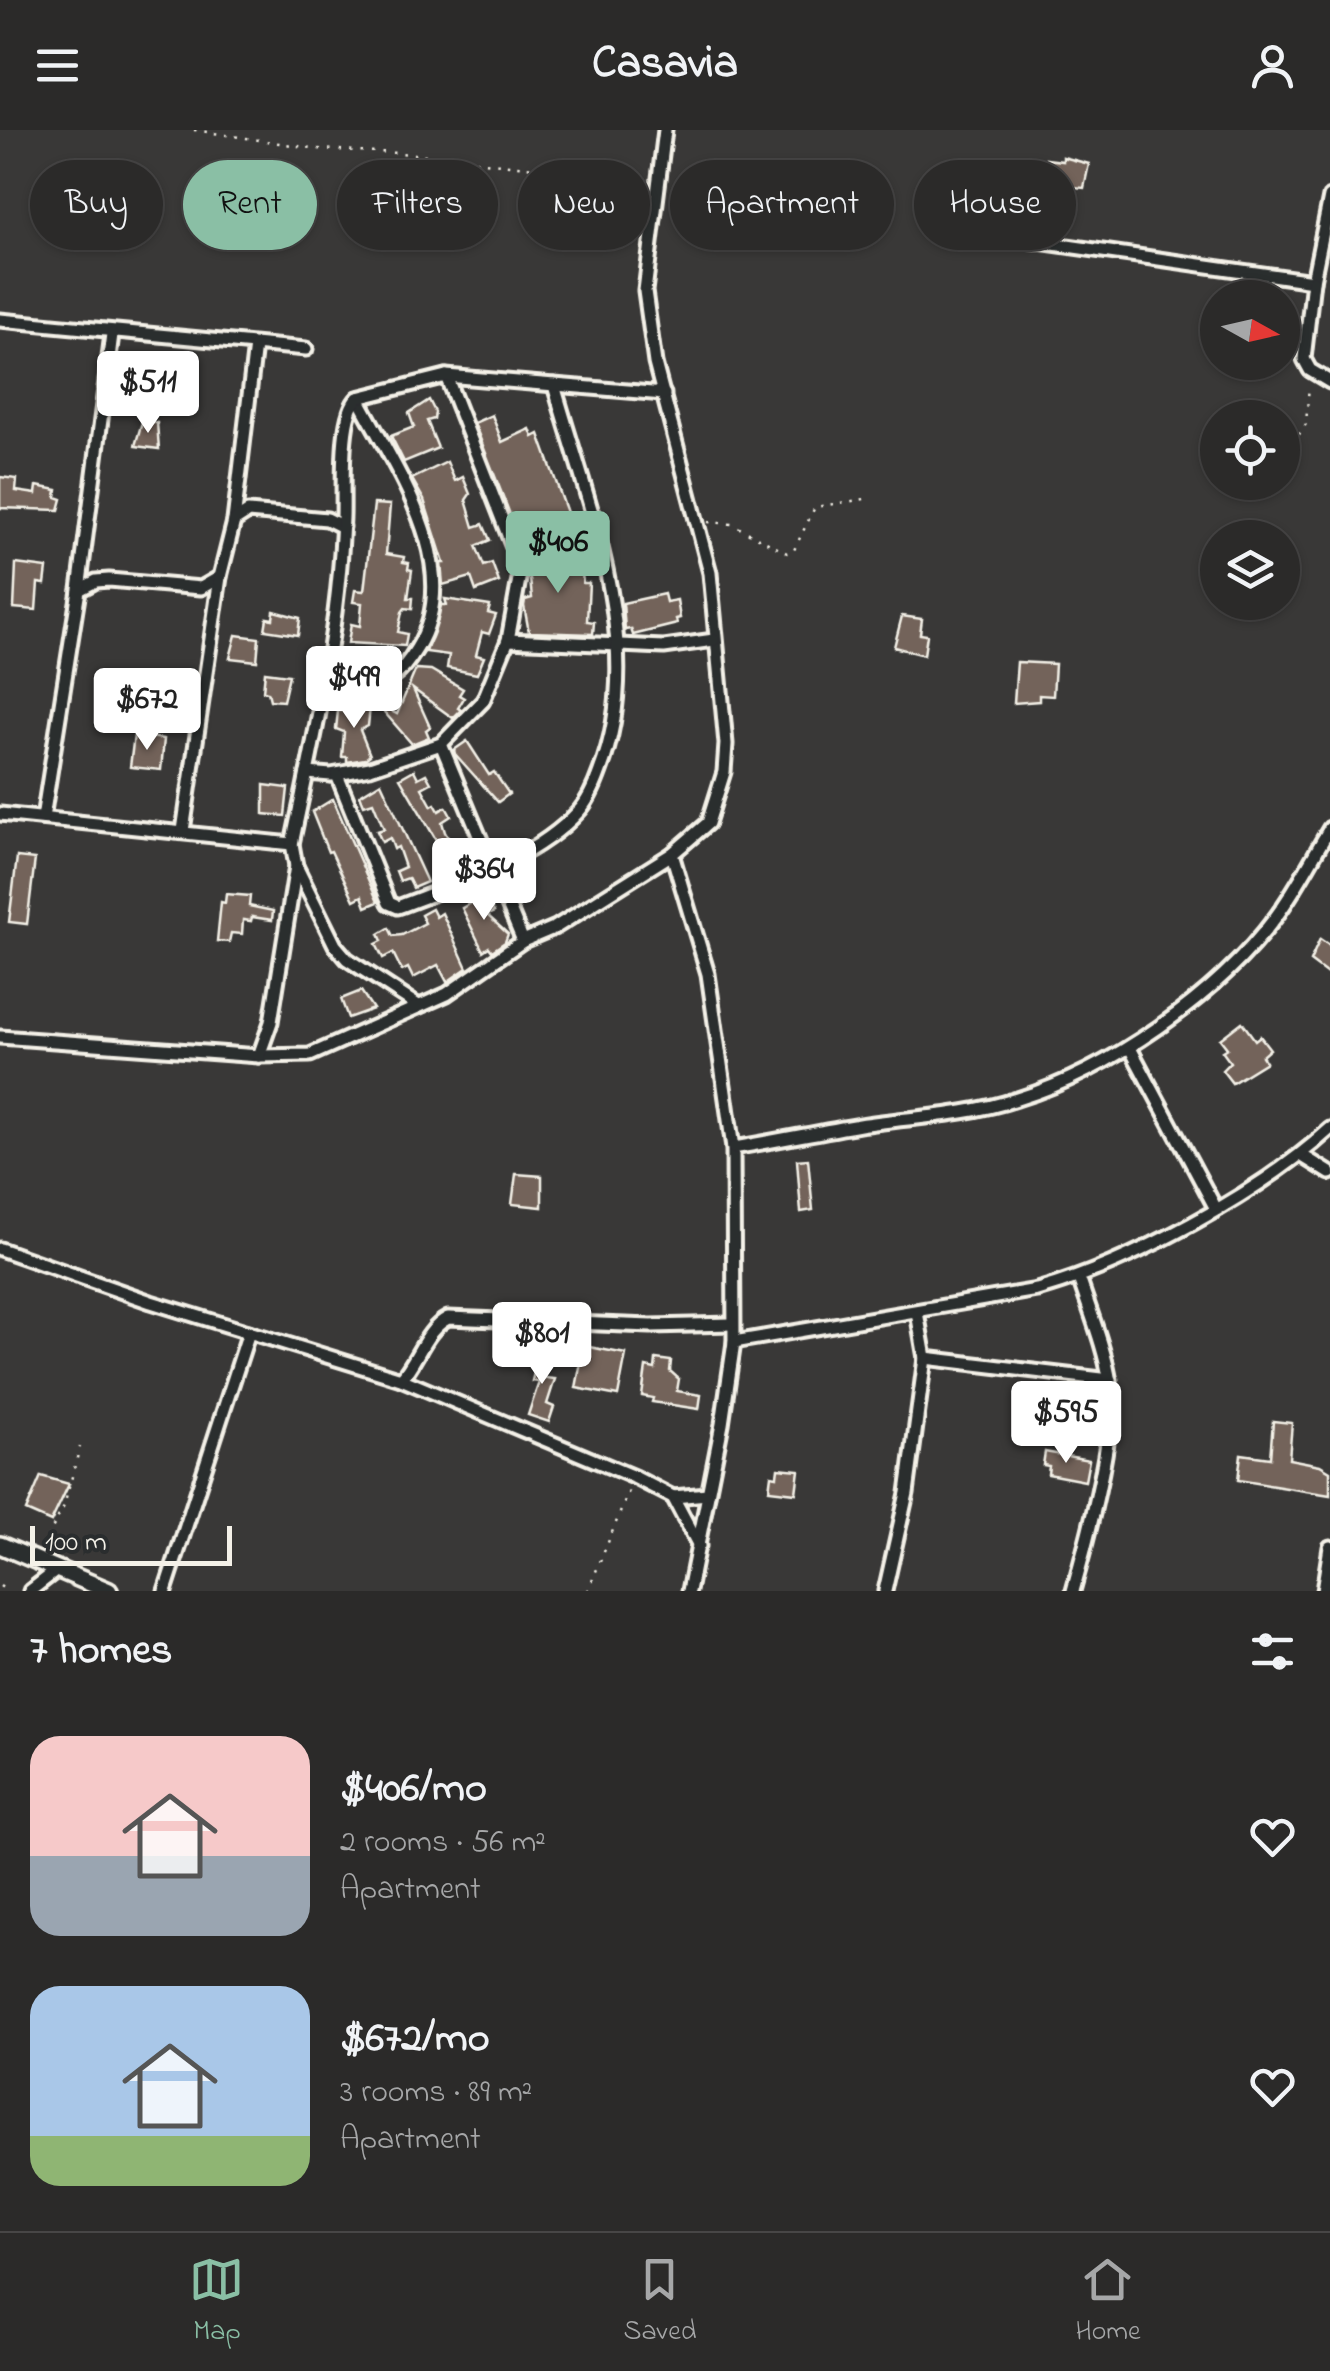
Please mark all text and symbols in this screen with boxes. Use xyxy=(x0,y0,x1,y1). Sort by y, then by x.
text: Casavia xyxy=(592,32,738,98)
icon: menu xyxy=(30,38,85,93)
icon: person xyxy=(1245,38,1300,93)
chip: Buy xyxy=(30,160,163,250)
chip: Rent xyxy=(183,160,317,250)
chip: Filters xyxy=(337,160,498,250)
chip: New xyxy=(518,160,650,250)
chip: Apartment xyxy=(670,160,894,250)
chip: House xyxy=(914,160,1076,250)
north arrow xyxy=(1200,280,1300,380)
map controls xyxy=(1200,280,1300,620)
pin: $511 xyxy=(89,351,207,436)
text: $511 xyxy=(119,360,177,407)
button: locate xyxy=(1200,400,1300,500)
pin: $406 xyxy=(499,511,617,596)
text: $406 xyxy=(528,520,588,567)
button: layers xyxy=(1200,520,1300,620)
pin: $499 xyxy=(295,646,413,731)
text: $499 xyxy=(328,655,380,702)
pin: $672 xyxy=(88,668,206,753)
text: $672 xyxy=(116,677,178,724)
pin: $364 xyxy=(425,838,543,923)
text: $364 xyxy=(454,847,514,894)
pin: $801 xyxy=(483,1302,601,1387)
text: $801 xyxy=(514,1311,570,1358)
pin: $595 xyxy=(1007,1381,1125,1466)
text: $595 xyxy=(1033,1390,1099,1437)
scale bar xyxy=(30,1521,232,1566)
text: 100 m xyxy=(45,1523,107,1564)
text: 7 homes xyxy=(30,1621,172,1682)
icon: filters xyxy=(1245,1624,1300,1679)
text: $406/mo xyxy=(340,1759,487,1820)
icon: home xyxy=(110,1776,230,1896)
icon: heart xyxy=(1245,1809,1300,1864)
text: 2 rooms · 56 m² xyxy=(340,1820,546,1867)
text: Apartment xyxy=(340,1867,481,1914)
text: $672/mo xyxy=(340,2009,490,2070)
icon: home xyxy=(110,2026,230,2146)
icon: heart xyxy=(1245,2059,1300,2114)
text: 3 rooms · 89 m² xyxy=(340,2070,532,2117)
text: Apartment xyxy=(340,2117,481,2164)
tab: Map xyxy=(189,2252,244,2353)
tab: Saved xyxy=(623,2252,696,2353)
tab: Home xyxy=(1075,2252,1141,2353)

